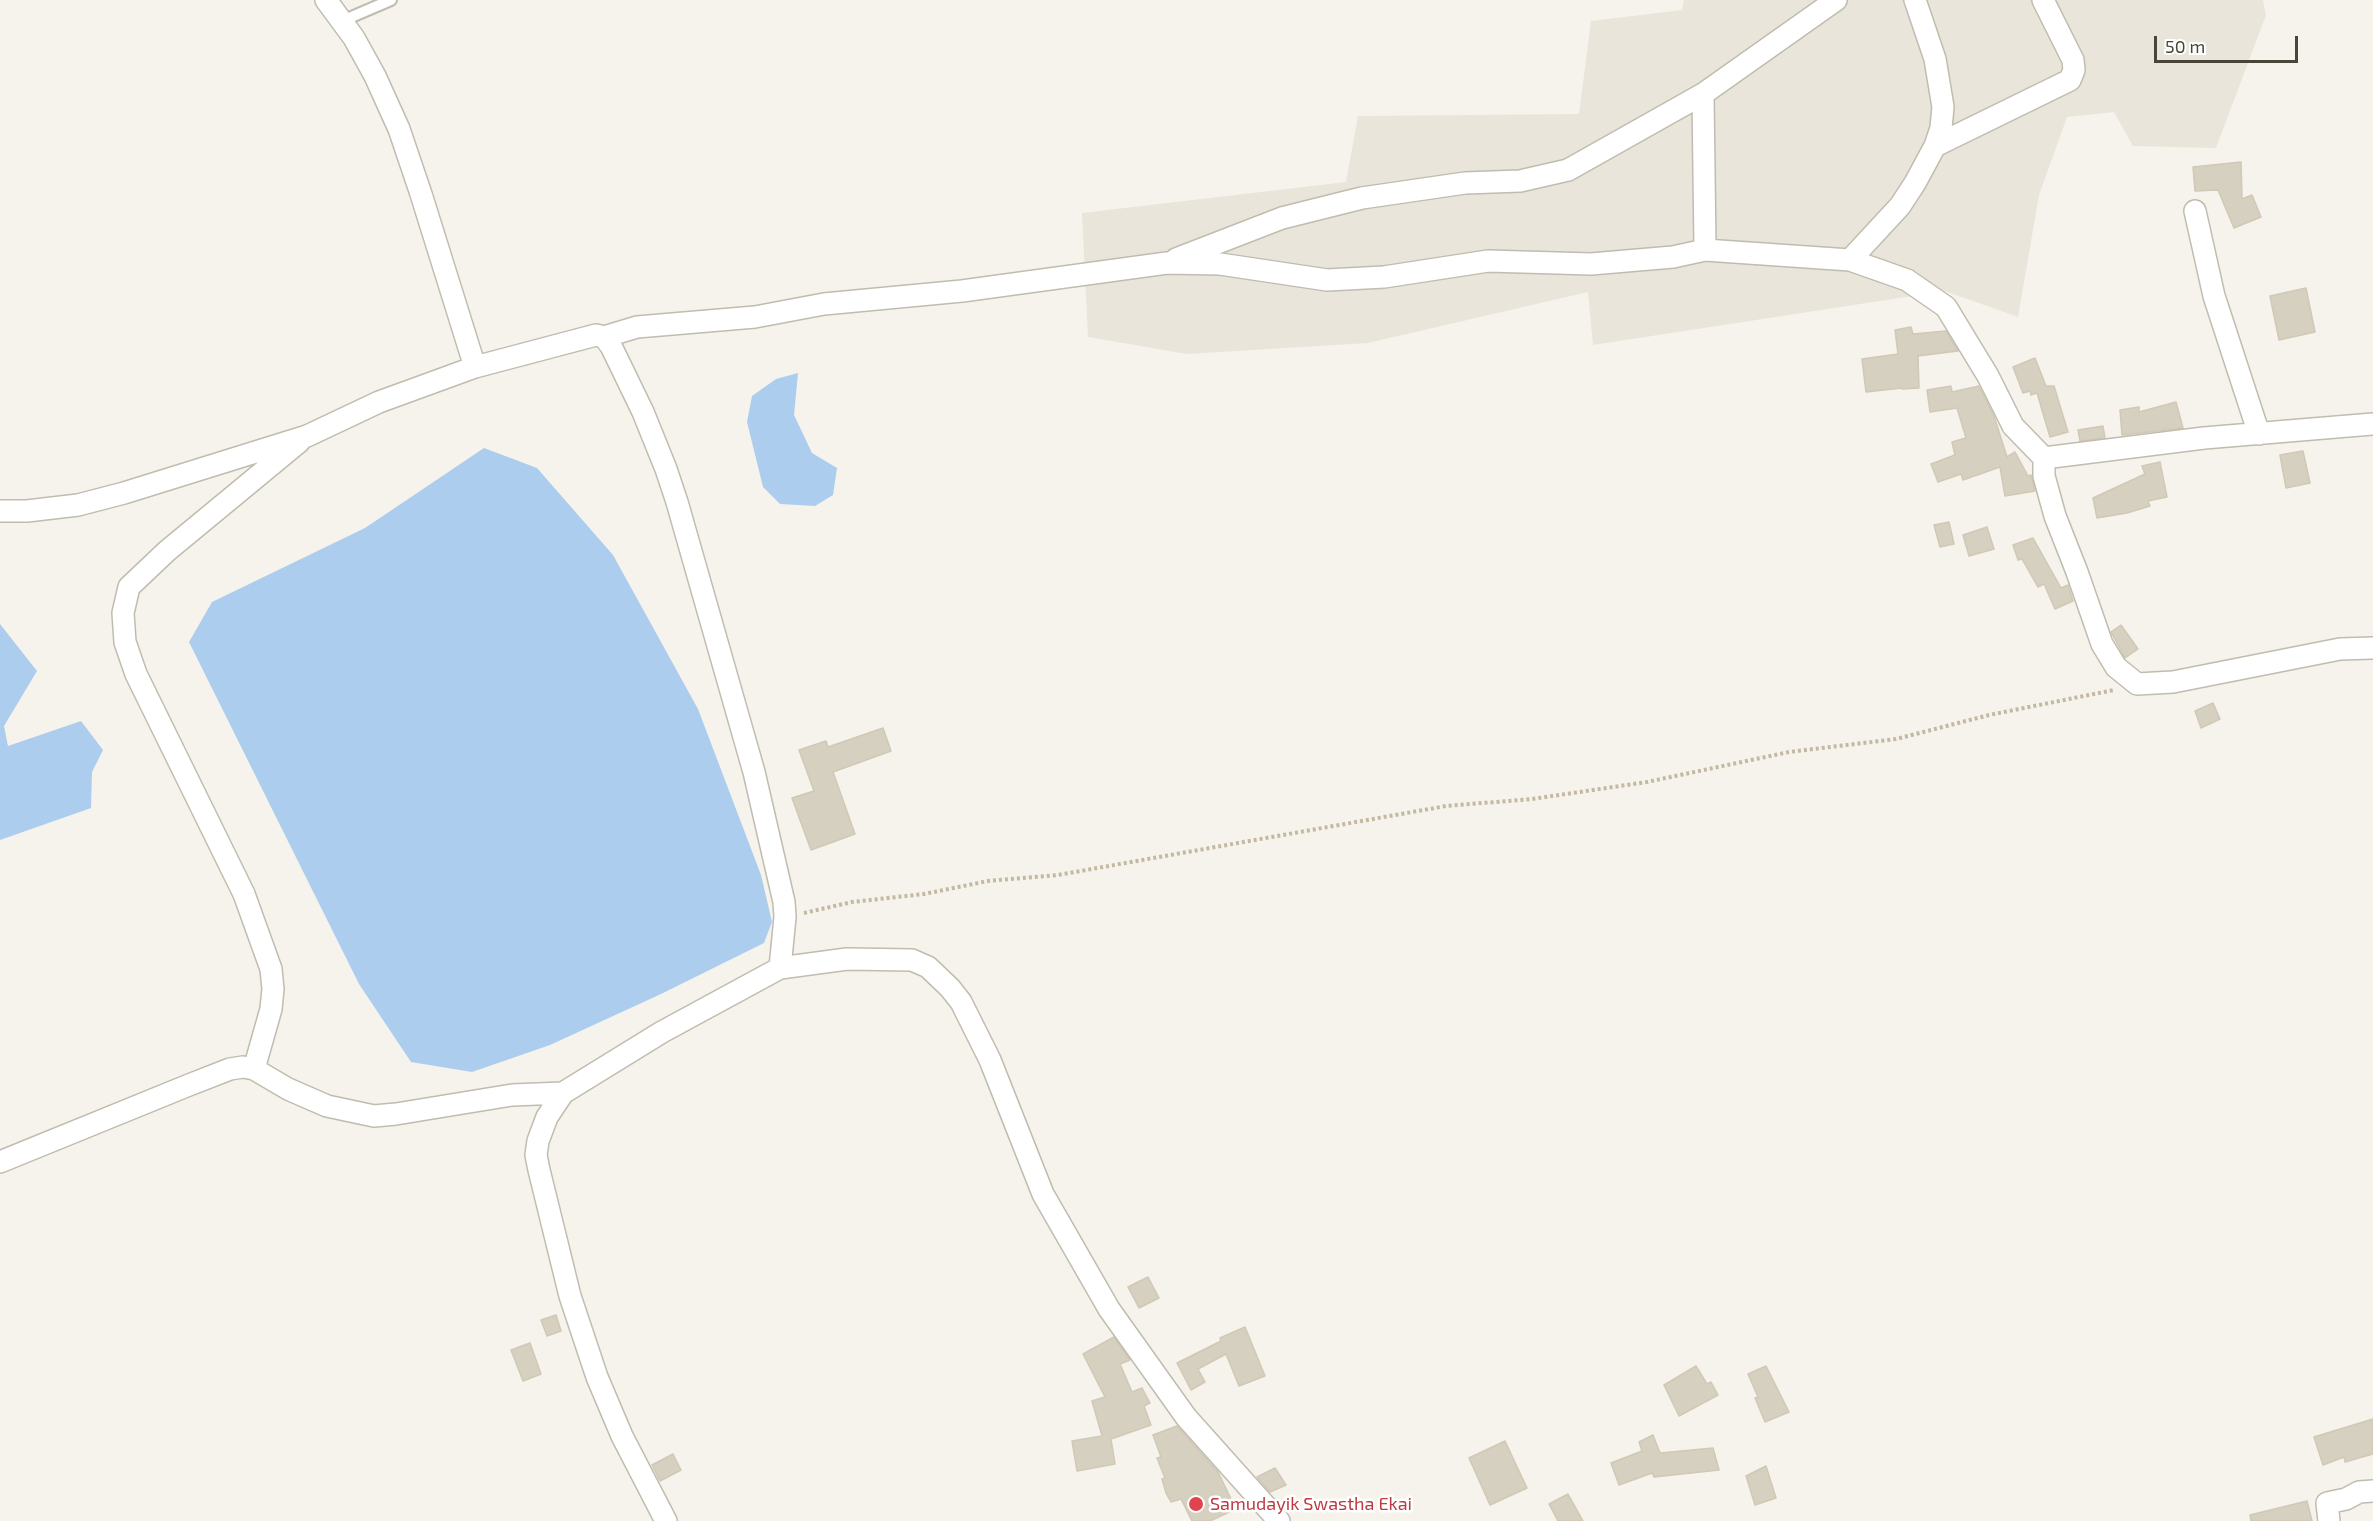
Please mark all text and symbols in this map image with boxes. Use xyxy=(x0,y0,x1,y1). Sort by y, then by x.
scale bar xyxy=(2157,24,2301,62)
text: 50 m xyxy=(2165,35,2205,57)
place label: Samudayik Swastha Ekai xyxy=(1210,1493,1412,1515)
marker: Samudayik Swastha Ekai xyxy=(1187,1495,1205,1513)

